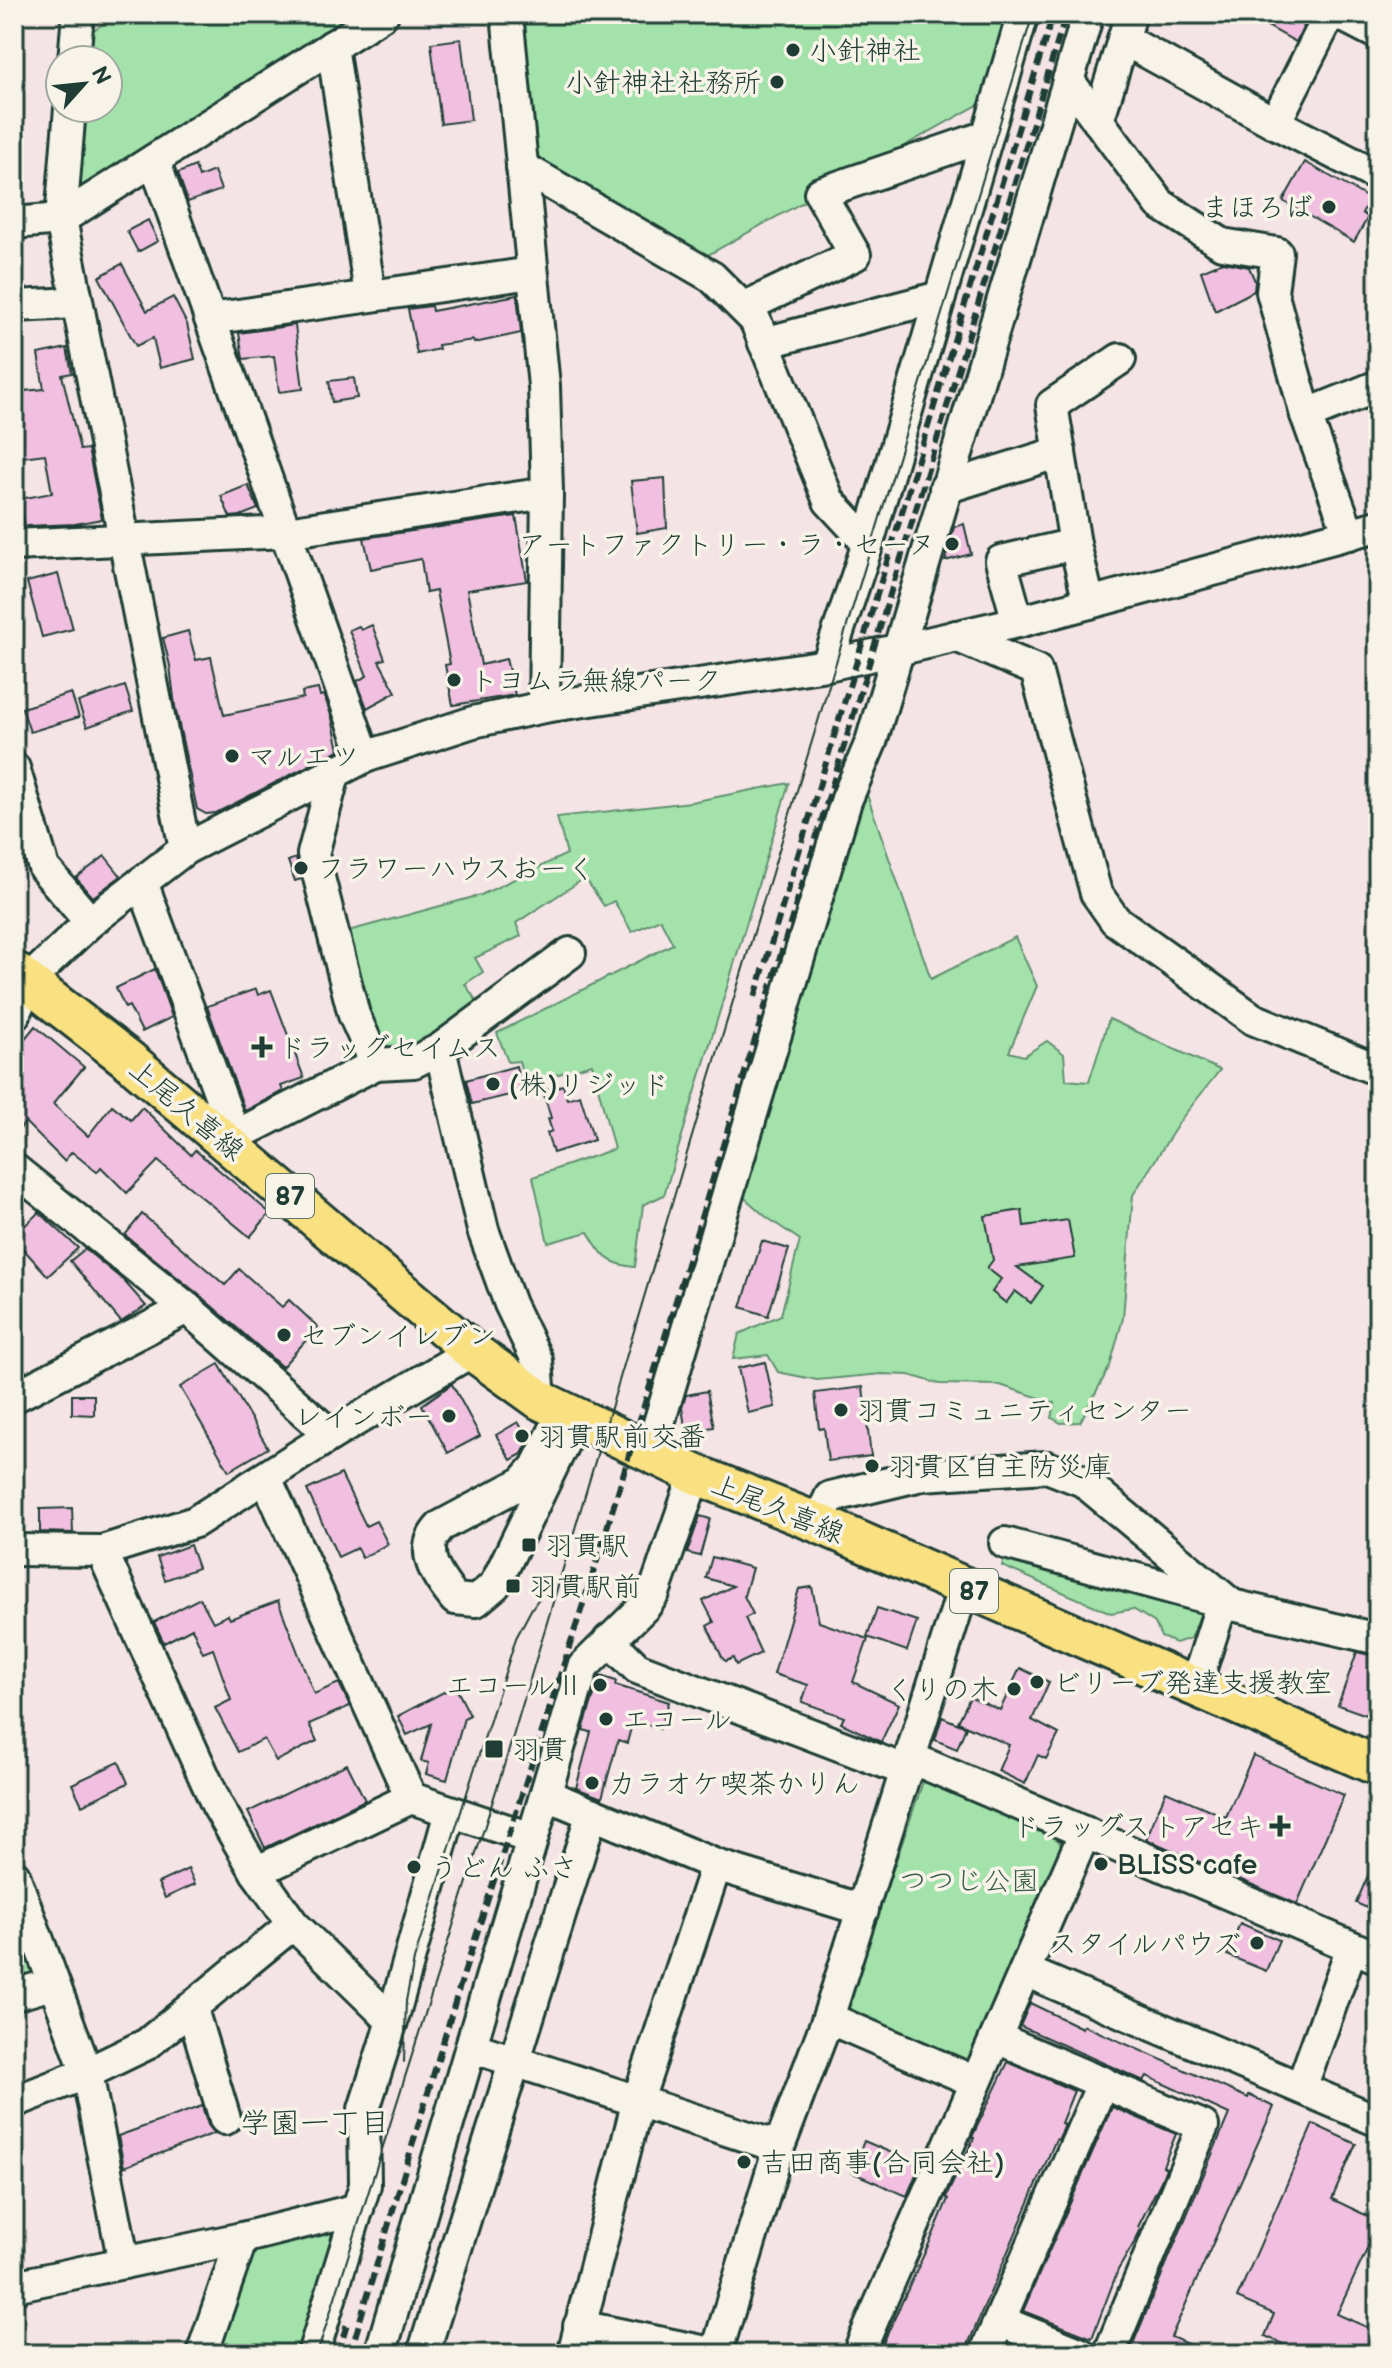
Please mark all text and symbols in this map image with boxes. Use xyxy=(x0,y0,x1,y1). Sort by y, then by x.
place label: 小針神社 xyxy=(809,35,921,68)
marker: 小針神社 xyxy=(784,41,802,59)
north arrow xyxy=(44,44,124,124)
text: N xyxy=(85,62,116,89)
place label: 小針神社社務所 xyxy=(565,67,761,100)
marker: 小針神社社務所 xyxy=(768,73,786,91)
place label: まほろば xyxy=(1201,192,1313,225)
marker: まほろば xyxy=(1320,198,1338,216)
place label: アートファクトリー・ラ・セーヌ xyxy=(518,529,936,562)
marker: アートファクトリー・ラ・セーヌ xyxy=(943,535,961,553)
place label: トヨムラ無線パーク xyxy=(470,665,721,698)
marker: トヨムラ無線パーク xyxy=(445,671,463,689)
place label: マルエツ xyxy=(248,741,359,774)
marker: マルエツ xyxy=(223,747,241,765)
place label: フラワーハウスおーく xyxy=(317,853,595,886)
marker: フラワーハウスおーく xyxy=(292,859,310,877)
place label: ドラッグセイムス xyxy=(278,1032,501,1065)
marker: ドラッグセイムス xyxy=(253,1038,271,1056)
street label: 上尾久喜線 xyxy=(122,1053,250,1168)
place label: (株)リジッド xyxy=(509,1069,669,1102)
marker: (株)リジッド xyxy=(484,1075,502,1093)
road number: 87 xyxy=(266,1174,314,1218)
place label: セブンイレブン xyxy=(300,1320,496,1353)
marker: セブンイレブン xyxy=(275,1326,293,1344)
place label: 羽貫コミュニティセンター xyxy=(857,1395,1192,1428)
place label: レインボー xyxy=(294,1401,433,1434)
marker: 羽貫コミュニティセンター xyxy=(832,1401,850,1419)
marker: レインボー xyxy=(440,1407,458,1425)
place label: 羽貫駅前交番 xyxy=(538,1421,706,1454)
marker: 羽貫駅前交番 xyxy=(513,1427,531,1445)
place label: 羽貫区自主防災庫 xyxy=(888,1451,1112,1484)
marker: 羽貫区自主防災庫 xyxy=(863,1457,881,1475)
street label: 上尾久喜線 xyxy=(706,1468,849,1551)
place label: 羽貫駅 xyxy=(545,1530,629,1563)
marker: 羽貫駅 xyxy=(520,1536,538,1554)
road number: 87 xyxy=(950,1569,998,1613)
place label: 羽貫駅前 xyxy=(529,1571,641,1604)
marker: 羽貫駅前 xyxy=(504,1577,522,1595)
place label: ビリーブ発達支援教室 xyxy=(1053,1667,1332,1700)
place label: エコールⅡ xyxy=(446,1670,584,1703)
marker: ビリーブ発達支援教室 xyxy=(1028,1673,1046,1691)
place label: くりの木 xyxy=(886,1674,998,1707)
marker: エコールⅡ xyxy=(591,1676,609,1694)
marker: くりの木 xyxy=(1005,1680,1023,1698)
place label: エコール xyxy=(622,1704,732,1737)
marker: エコール xyxy=(597,1710,615,1728)
place label: 羽貫 xyxy=(512,1734,568,1767)
marker: 羽貫 xyxy=(483,1738,505,1760)
place label: カラオケ喫茶かりん xyxy=(608,1768,860,1801)
marker: カラオケ喫茶かりん xyxy=(583,1774,601,1792)
place label: ドラッグストアセキ xyxy=(1012,1811,1264,1844)
marker: ドラッグストアセキ xyxy=(1271,1817,1289,1835)
place label: BLISS cafe xyxy=(1117,1849,1257,1882)
place label: うどん ふさ xyxy=(430,1852,578,1885)
marker: BLISS cafe xyxy=(1092,1855,1110,1873)
marker: うどん ふさ xyxy=(405,1858,423,1876)
park label: つつじ公園 xyxy=(899,1865,1039,1898)
place label: スタイルパウズ xyxy=(1049,1928,1241,1961)
marker: スタイルパウズ xyxy=(1248,1934,1266,1952)
district label: 学園一丁目 xyxy=(240,2106,390,2142)
place label: 吉田商事(合同会社) xyxy=(760,2147,1004,2180)
marker: 吉田商事(合同会社) xyxy=(735,2153,753,2171)

